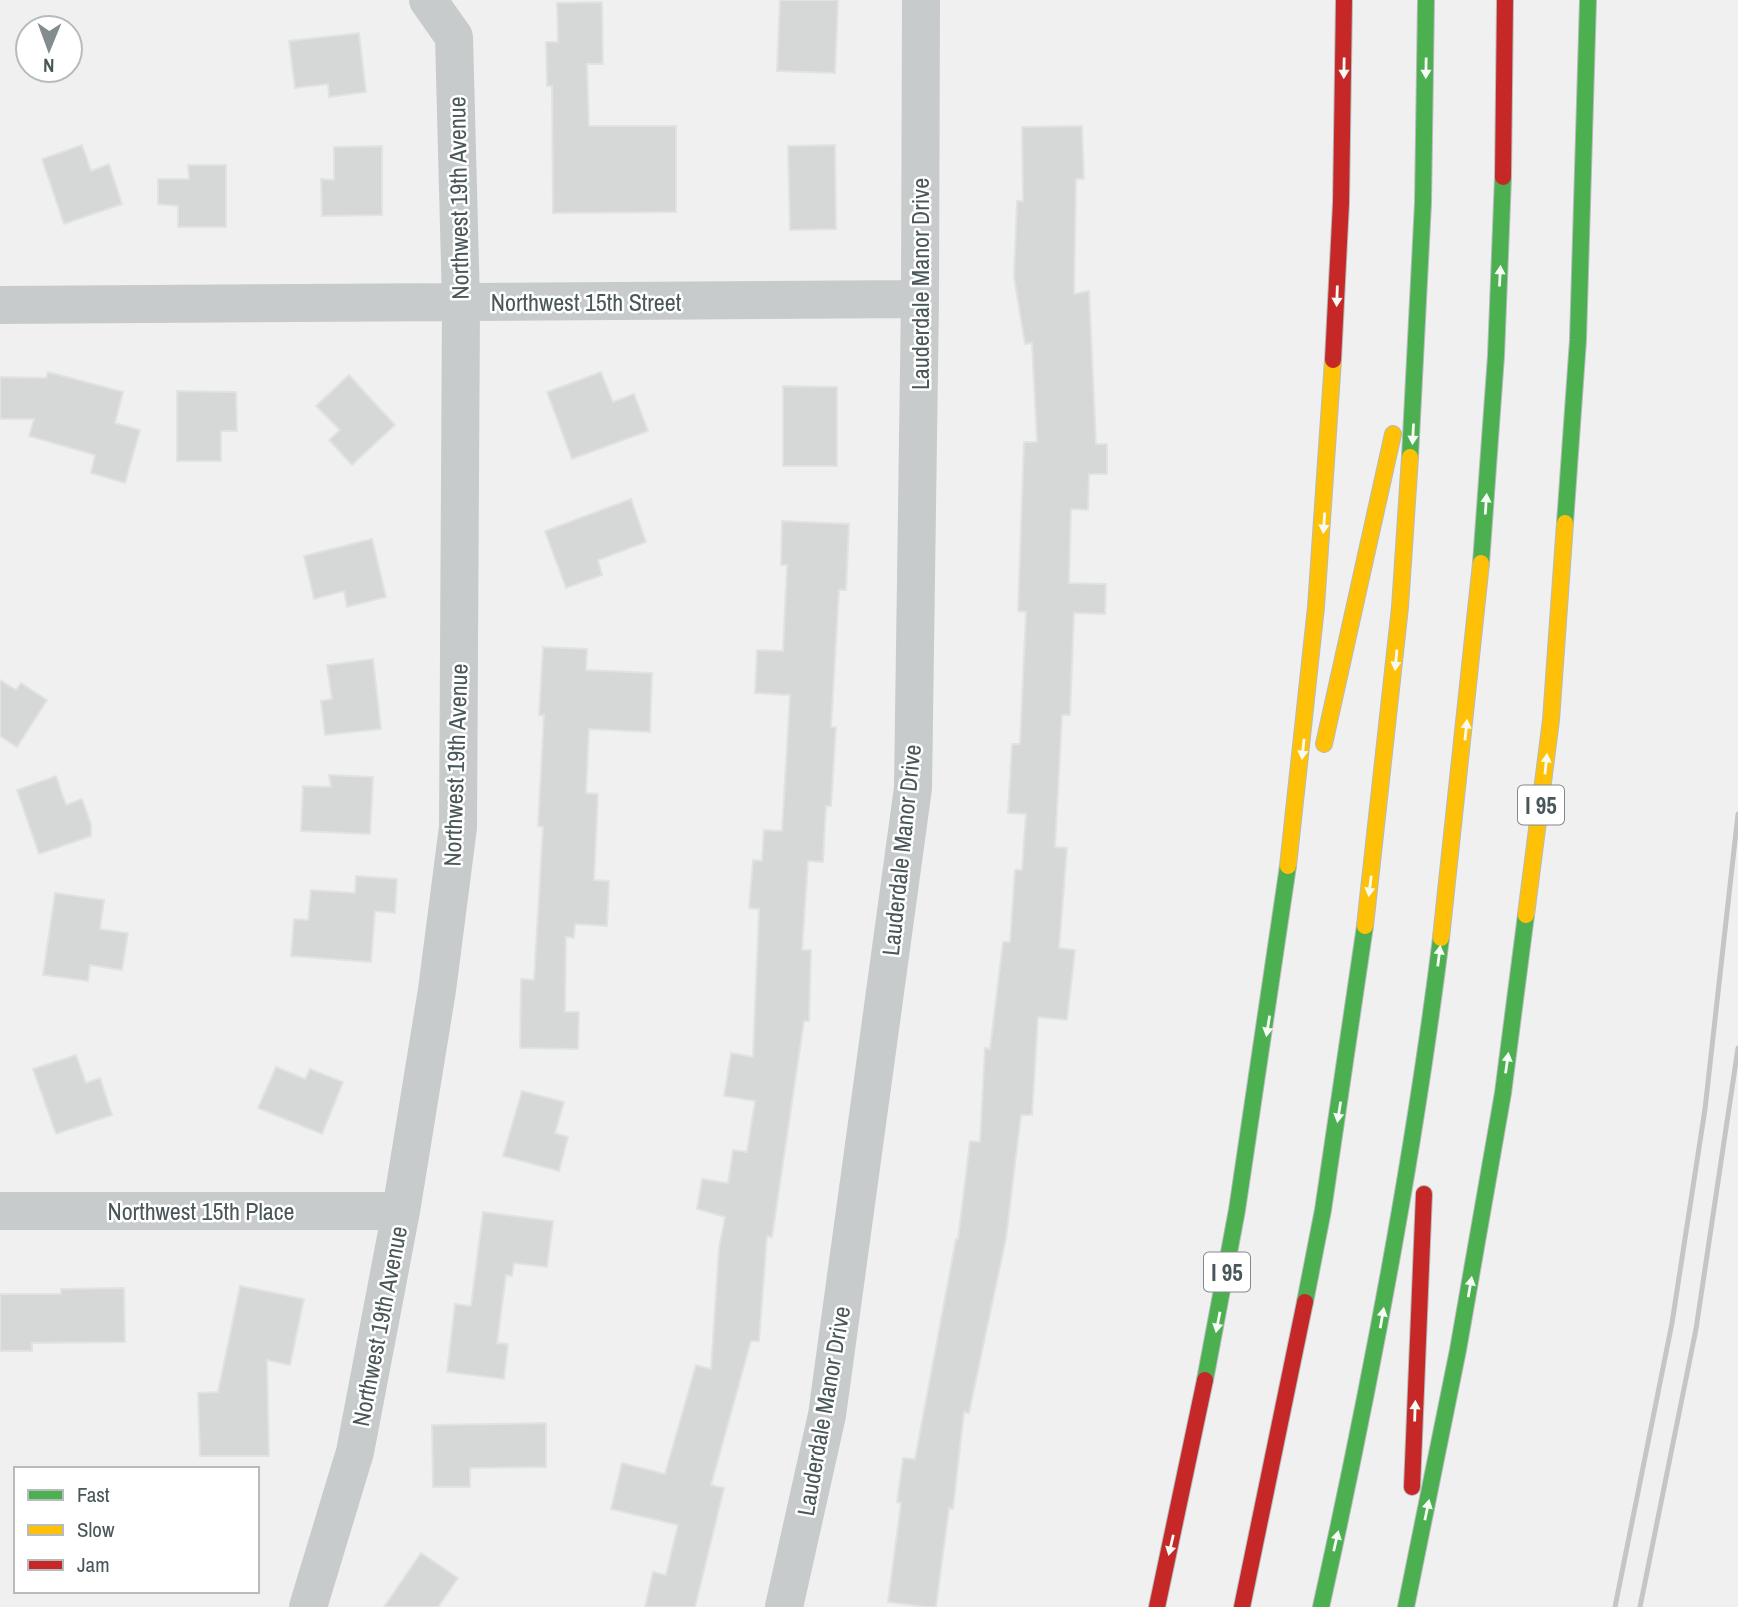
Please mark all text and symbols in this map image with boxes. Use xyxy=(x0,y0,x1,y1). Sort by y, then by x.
north arrow xyxy=(14,14,84,84)
text: N xyxy=(43,53,55,79)
one-way arrow xyxy=(1338,57,1349,79)
one-way arrow xyxy=(1420,57,1432,79)
street label: Northwest 19th Avenue xyxy=(440,96,476,300)
street label: Lauderdale Manor Drive xyxy=(904,178,936,390)
one-way arrow xyxy=(1494,265,1505,287)
one-way arrow xyxy=(1332,285,1343,307)
street label: Northwest 15th Street xyxy=(491,286,682,318)
one-way arrow xyxy=(1407,423,1418,445)
one-way arrow xyxy=(1481,492,1492,514)
one-way arrow xyxy=(1318,512,1329,534)
one-way arrow xyxy=(1390,650,1401,672)
street label: Northwest 19th Avenue xyxy=(435,663,475,867)
one-way arrow xyxy=(1461,719,1472,741)
one-way arrow xyxy=(1297,738,1308,760)
street label: Lauderdale Manor Drive xyxy=(874,743,928,957)
one-way arrow xyxy=(1540,753,1551,775)
road number: I 95 xyxy=(1518,786,1564,824)
one-way arrow xyxy=(1364,876,1375,898)
one-way arrow xyxy=(1434,945,1445,967)
one-way arrow xyxy=(1262,1015,1273,1037)
one-way arrow xyxy=(1502,1051,1513,1073)
one-way arrow xyxy=(1333,1101,1344,1123)
street label: Northwest 15th Place xyxy=(107,1195,295,1227)
street label: Northwest 19th Avenue xyxy=(344,1223,414,1429)
road number: I 95 xyxy=(1204,1252,1250,1292)
one-way arrow xyxy=(1464,1276,1475,1298)
street label: Lauderdale Manor Drive xyxy=(789,1304,857,1518)
one-way arrow xyxy=(1377,1307,1388,1329)
one-way arrow xyxy=(1212,1311,1223,1333)
one-way arrow xyxy=(1410,1399,1421,1421)
legend xyxy=(14,1467,259,1593)
text: Fast xyxy=(77,1480,110,1509)
one-way arrow xyxy=(1421,1499,1432,1521)
text: Slow xyxy=(77,1515,115,1544)
one-way arrow xyxy=(1331,1529,1342,1551)
one-way arrow xyxy=(1166,1534,1177,1556)
text: Jam xyxy=(77,1550,110,1579)

